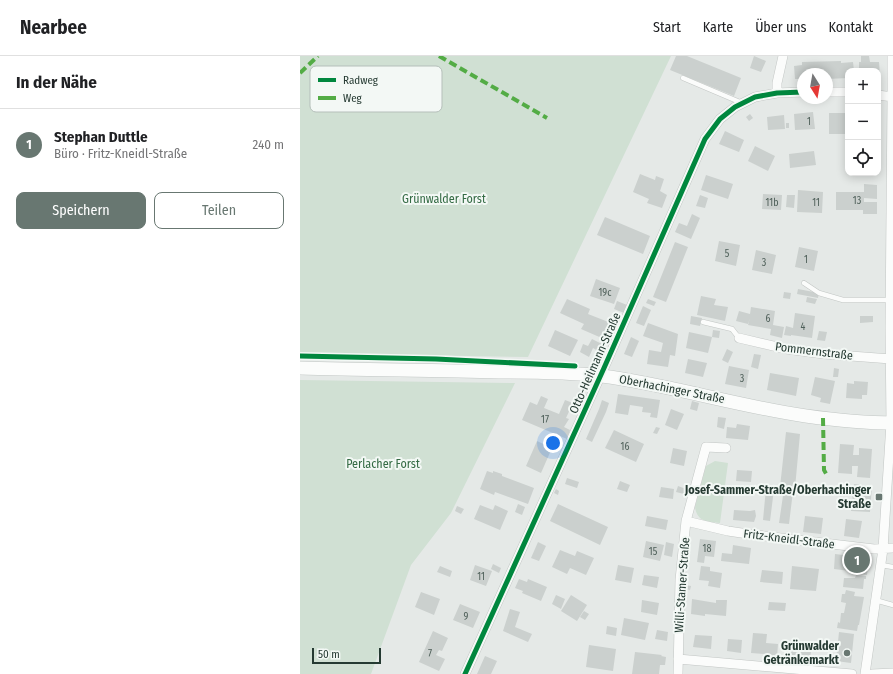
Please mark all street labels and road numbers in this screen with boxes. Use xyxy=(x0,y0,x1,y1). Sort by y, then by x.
street label: Otto-Heilmann-Straße xyxy=(566,310,624,416)
street label: Pommernstraße xyxy=(774,339,854,363)
street label: Oberhachinger Straße xyxy=(618,372,726,406)
street label: Fritz-Kneidl-Straße xyxy=(743,526,835,552)
street label: Willi-Stamer-Straße xyxy=(672,537,692,633)

